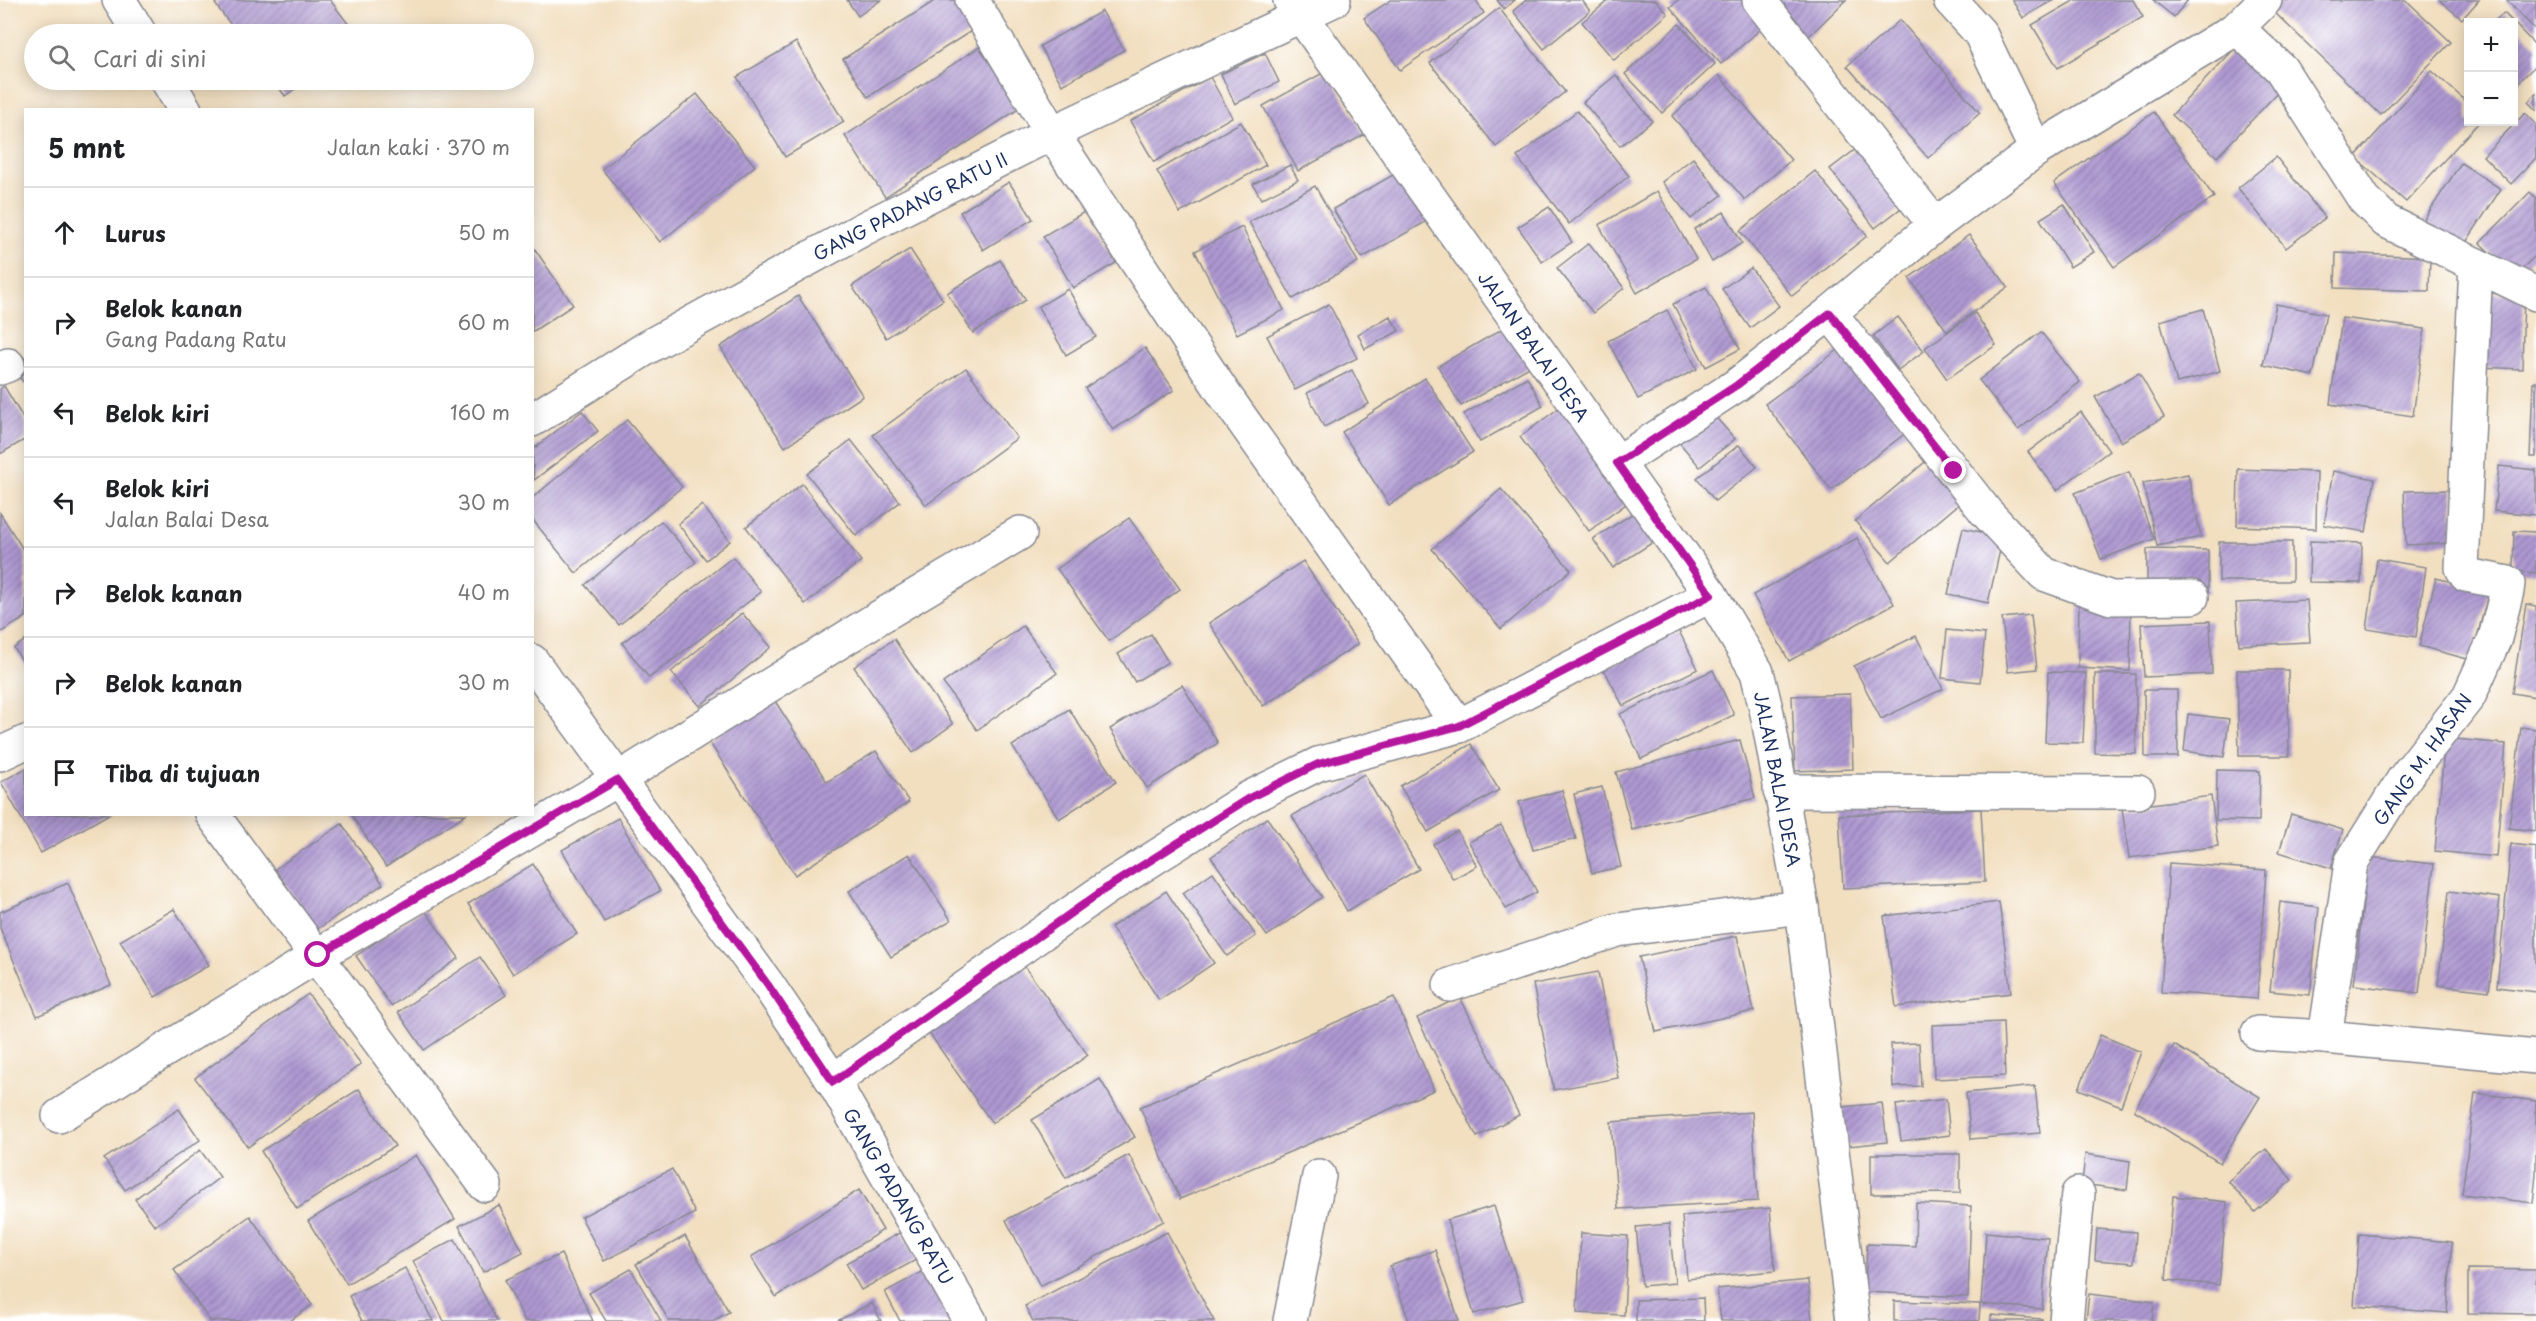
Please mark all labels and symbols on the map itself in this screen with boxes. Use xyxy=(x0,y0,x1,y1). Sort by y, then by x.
street label: GANG PADANG RATU II xyxy=(808,145,1012,267)
street label: JALAN BALAI DESA xyxy=(1472,265,1596,427)
route end xyxy=(1940,457,1966,483)
street label: GANG M. HASAN xyxy=(2366,687,2478,831)
street label: JALAN BALAI DESA xyxy=(1748,689,1808,869)
route start xyxy=(304,941,330,967)
street label: GANG PADANG RATU xyxy=(837,1103,961,1289)

